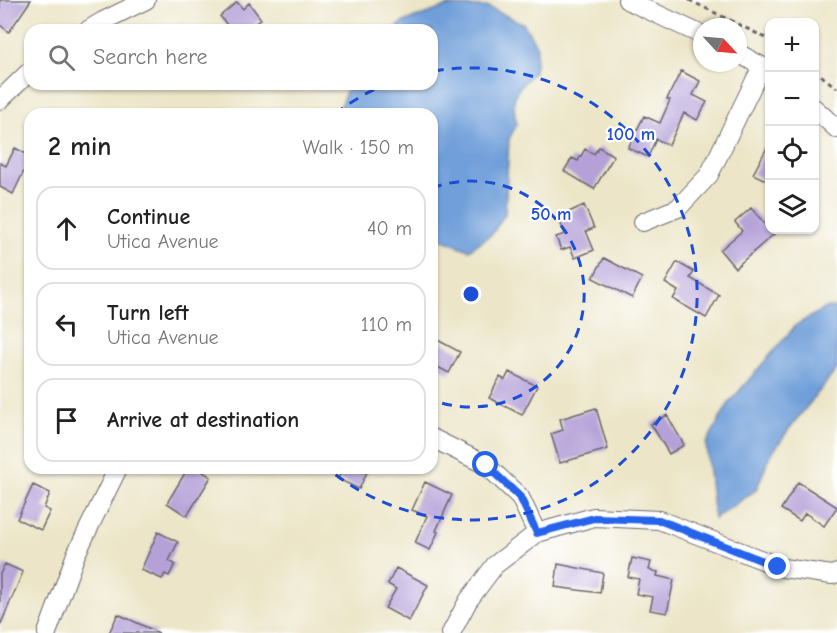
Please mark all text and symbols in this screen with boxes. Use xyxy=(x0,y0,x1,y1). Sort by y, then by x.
north arrow xyxy=(693,18,747,72)
map controls xyxy=(765,18,819,234)
button: + xyxy=(765,18,819,72)
search box xyxy=(24,24,438,90)
icon: search xyxy=(45,41,78,74)
text: Search here xyxy=(93,44,208,70)
button: − xyxy=(765,72,819,126)
text: 100 m xyxy=(607,124,655,145)
button: locate xyxy=(765,126,819,180)
text: 2 min xyxy=(48,132,111,162)
text: Walk · 150 m xyxy=(303,136,414,159)
button: layers xyxy=(765,180,819,234)
text: Continue xyxy=(107,204,190,230)
text: 50 m xyxy=(531,204,571,225)
icon: ahead xyxy=(50,212,83,245)
text: 40 m xyxy=(367,217,412,240)
text: Utica Avenue xyxy=(107,230,219,253)
centre of rings xyxy=(461,284,481,304)
text: Turn left xyxy=(107,300,189,326)
icon: left xyxy=(50,308,83,341)
text: 110 m xyxy=(361,313,412,336)
text: Utica Avenue xyxy=(107,326,219,349)
icon: arrive xyxy=(50,404,83,437)
text: Arrive at destination xyxy=(107,407,299,433)
route start xyxy=(472,451,498,477)
route end xyxy=(764,553,790,579)

